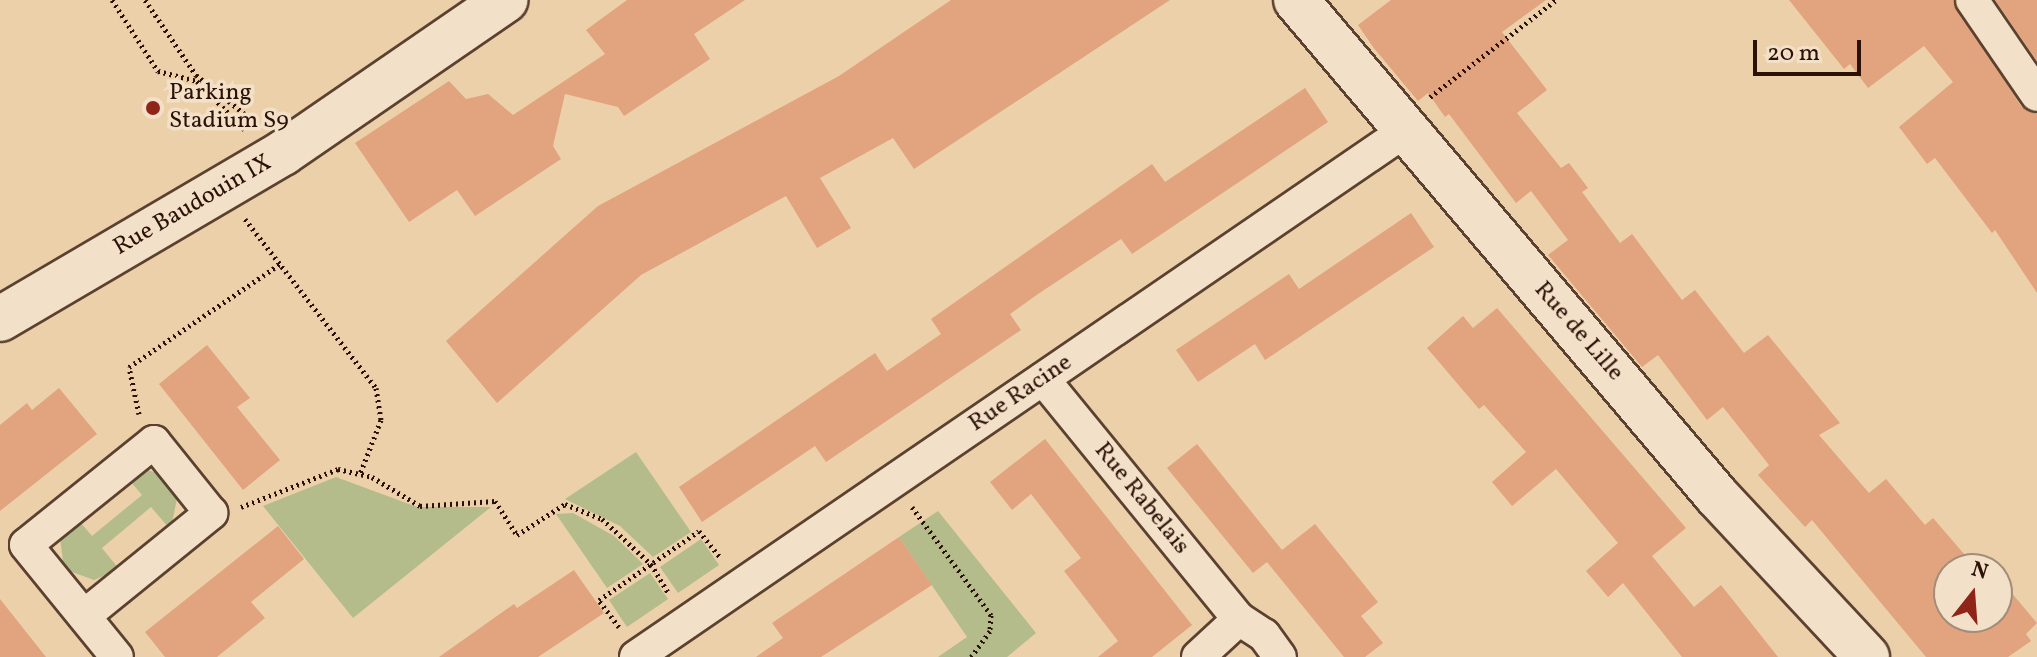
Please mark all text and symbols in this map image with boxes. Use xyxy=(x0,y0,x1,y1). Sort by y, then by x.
scale bar xyxy=(1757,24,1865,74)
text: 20 m xyxy=(1767,37,1820,71)
place label: Parking Stadium S9 xyxy=(169,80,289,136)
marker: Parking Stadium S9 xyxy=(144,99,162,117)
street label: Rue Baudouin IX xyxy=(109,149,277,263)
street label: Rue de Lille xyxy=(1527,276,1629,388)
street label: Rue Racine xyxy=(964,349,1078,439)
street label: Rue Rabelais xyxy=(1087,437,1195,561)
north arrow xyxy=(1933,553,2013,633)
text: N xyxy=(1967,554,1992,589)

